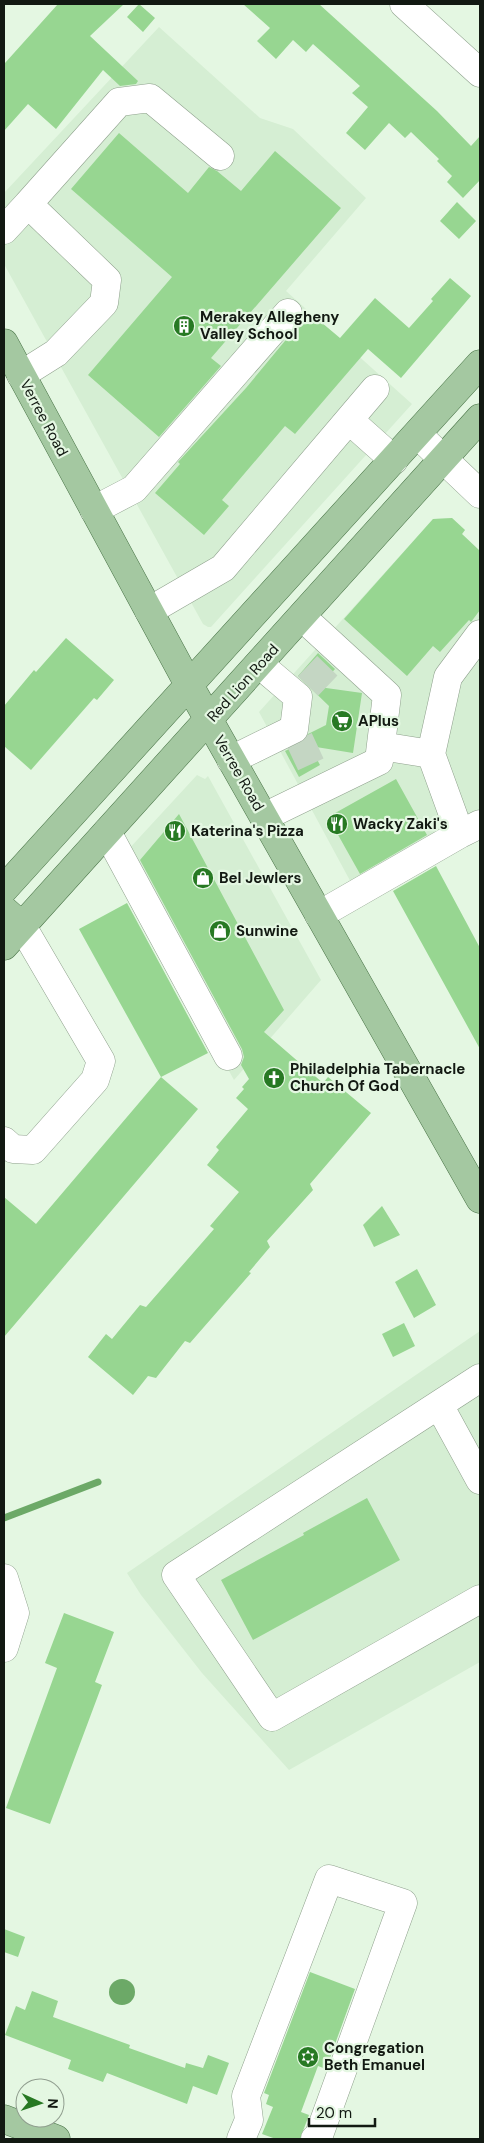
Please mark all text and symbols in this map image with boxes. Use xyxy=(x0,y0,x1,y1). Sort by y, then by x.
place label: Merakey Allegheny Valley School xyxy=(200,307,339,344)
building icon: Merakey Allegheny Valley School xyxy=(172,314,196,338)
street label: Verree Road xyxy=(15,376,73,460)
street label: Red Lion Road xyxy=(203,640,283,726)
supermarket icon: APlus xyxy=(330,709,354,733)
place label: APlus xyxy=(358,711,399,731)
street label: Verree Road xyxy=(209,731,269,815)
restaurant icon: Wacky Zaki's xyxy=(325,812,349,836)
place label: Wacky Zaki's xyxy=(353,814,448,834)
restaurant icon: Katerina's Pizza xyxy=(163,819,187,843)
place label: Katerina's Pizza xyxy=(191,821,304,841)
shop icon: Bel Jewlers xyxy=(191,866,215,890)
place label: Bel Jewlers xyxy=(219,868,301,888)
shop icon: Sunwine xyxy=(208,919,232,943)
place label: Sunwine xyxy=(236,921,298,941)
place label: Philadelphia Tabernacle Church Of God xyxy=(290,1059,465,1096)
church icon: Philadelphia Tabernacle Church Of God xyxy=(262,1066,286,1090)
place label: Congregation Beth Emanuel xyxy=(324,2038,425,2075)
synagogue icon: Congregation Beth Emanuel xyxy=(296,2045,320,2069)
north arrow xyxy=(15,2078,65,2128)
scale bar xyxy=(309,2096,375,2128)
text: N xyxy=(44,2098,62,2109)
text: 20 m xyxy=(316,2103,352,2123)

